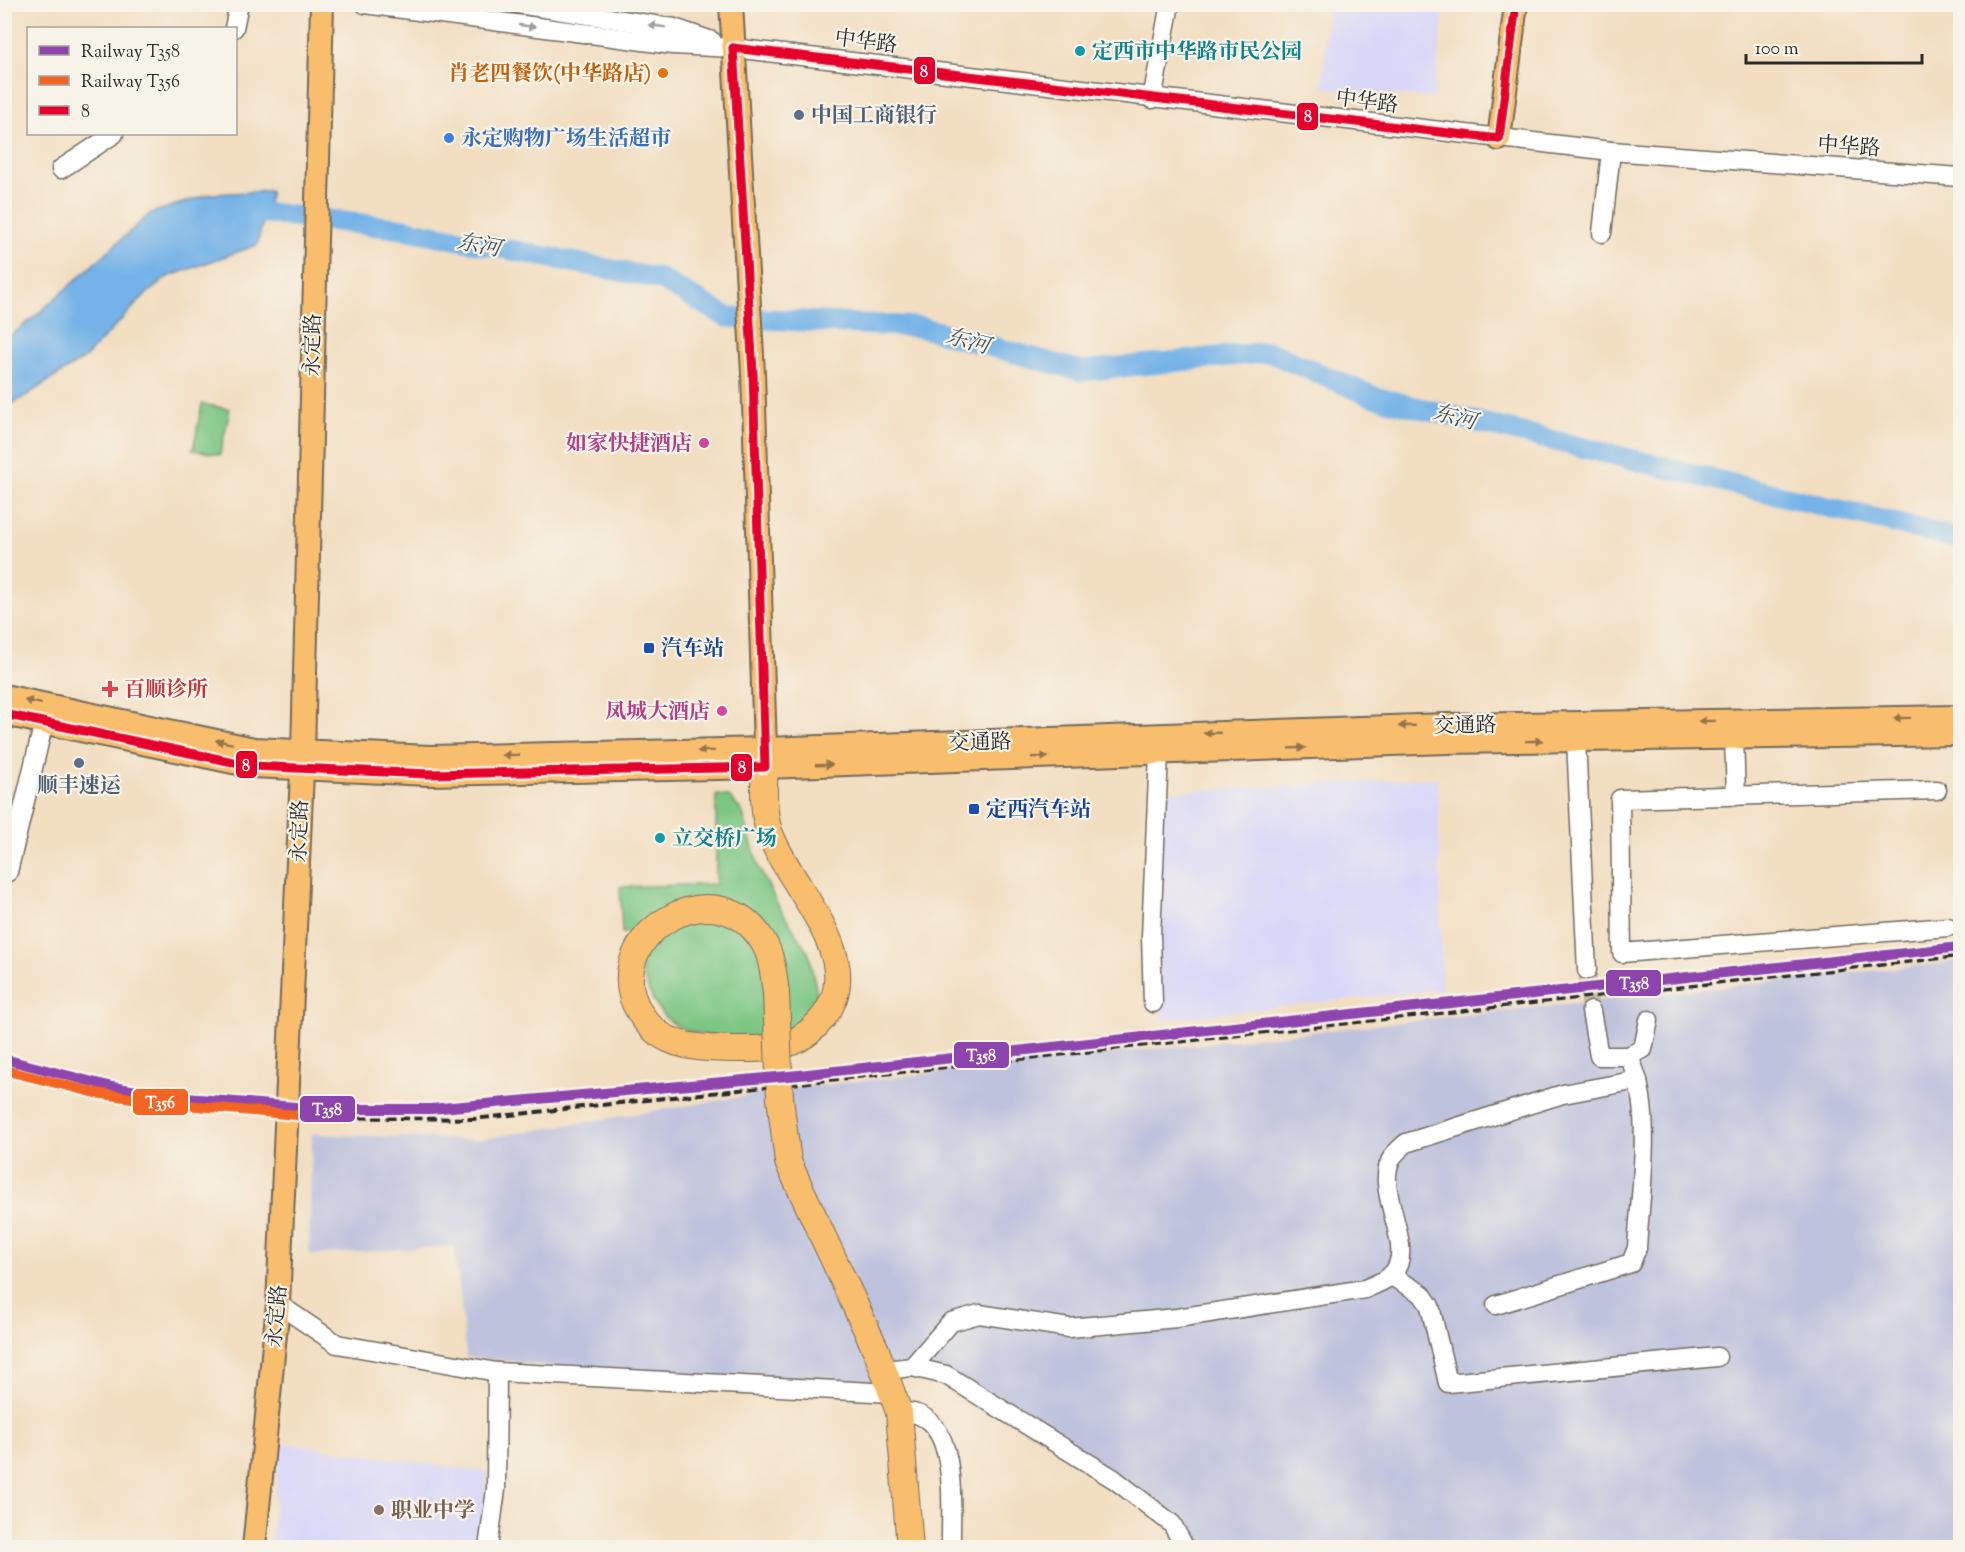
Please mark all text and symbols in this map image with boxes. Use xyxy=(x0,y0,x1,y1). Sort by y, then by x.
one-way arrow xyxy=(518,21,537,31)
one-way arrow xyxy=(648,21,667,30)
street label: 中华路 xyxy=(833,24,899,62)
legend xyxy=(27,27,237,135)
scale bar xyxy=(1746,27,1922,65)
text: 100 m xyxy=(1755,37,1799,63)
place label: 定西市中华路市民公园 xyxy=(1092,38,1302,68)
text: Railway T358 xyxy=(81,40,180,66)
marker: 定西市中华路市民公园 xyxy=(1073,44,1087,58)
line badge: 8 xyxy=(913,56,936,85)
place label: 肖老四餐饮(中华路店) xyxy=(448,60,651,90)
text: 8 xyxy=(920,62,928,85)
marker: 肖老四餐饮(中华路店) xyxy=(656,66,670,80)
text: Railway T356 xyxy=(81,70,180,96)
street label: 中华路 xyxy=(1334,84,1400,122)
text: 8 xyxy=(81,100,90,126)
place label: 中国工商银行 xyxy=(811,102,937,132)
line badge: 8 xyxy=(1296,102,1319,131)
text: 8 xyxy=(1304,107,1312,130)
marker: 中国工商银行 xyxy=(792,108,806,122)
place label: 永定购物广场生活超市 xyxy=(461,125,671,155)
marker: 永定购物广场生活超市 xyxy=(442,131,456,145)
street label: 中华路 xyxy=(1816,131,1881,165)
water label: 东河 xyxy=(454,227,507,268)
street label: 永定路 xyxy=(298,313,330,377)
water label: 东河 xyxy=(942,322,996,365)
water label: 东河 xyxy=(1429,398,1483,441)
place label: 如家快捷酒店 xyxy=(566,430,692,460)
marker: 如家快捷酒店 xyxy=(697,436,711,450)
place label: 汽车站 xyxy=(661,635,724,665)
marker: 汽车站 xyxy=(642,641,656,655)
place label: 百顺诊所 xyxy=(124,676,208,706)
marker: 百顺诊所 xyxy=(101,680,119,698)
one-way arrow xyxy=(24,697,43,706)
place label: 凤城大酒店 xyxy=(605,698,710,728)
marker: 凤城大酒店 xyxy=(715,704,729,718)
street label: 交通路 xyxy=(1433,711,1497,743)
one-way arrow xyxy=(1893,713,1912,723)
one-way arrow xyxy=(1698,716,1717,726)
one-way arrow xyxy=(1398,722,1417,731)
street label: 交通路 xyxy=(948,728,1012,760)
one-way arrow xyxy=(1203,729,1222,738)
one-way arrow xyxy=(1525,736,1544,746)
one-way arrow xyxy=(215,737,233,747)
one-way arrow xyxy=(1288,743,1307,753)
one-way arrow xyxy=(697,746,716,755)
line badge: 8 xyxy=(235,750,258,779)
one-way arrow xyxy=(502,750,521,760)
line badge: 8 xyxy=(730,753,753,782)
one-way arrow xyxy=(1030,753,1049,762)
marker: 顺丰速运 xyxy=(72,756,86,770)
text: 8 xyxy=(242,756,250,779)
text: 8 xyxy=(738,758,746,781)
one-way arrow xyxy=(814,760,833,770)
place label: 顺丰速运 xyxy=(37,772,121,802)
place label: 定西汽车站 xyxy=(986,796,1091,826)
street label: 永定路 xyxy=(285,799,317,863)
marker: 定西汽车站 xyxy=(967,802,981,816)
place label: 立交桥广场 xyxy=(672,825,777,855)
marker: 立交桥广场 xyxy=(653,831,667,845)
line badge: T358 xyxy=(1605,969,1662,997)
text: T358 xyxy=(1619,974,1649,997)
line badge: T358 xyxy=(953,1041,1010,1069)
text: T358 xyxy=(966,1046,996,1069)
line badge: T356 xyxy=(132,1088,189,1116)
text: T356 xyxy=(145,1093,175,1116)
line badge: T358 xyxy=(299,1095,356,1123)
text: T358 xyxy=(312,1100,342,1123)
street label: 永定路 xyxy=(260,1283,296,1349)
place label: 职业中学 xyxy=(391,1497,475,1527)
marker: 职业中学 xyxy=(372,1503,386,1517)

